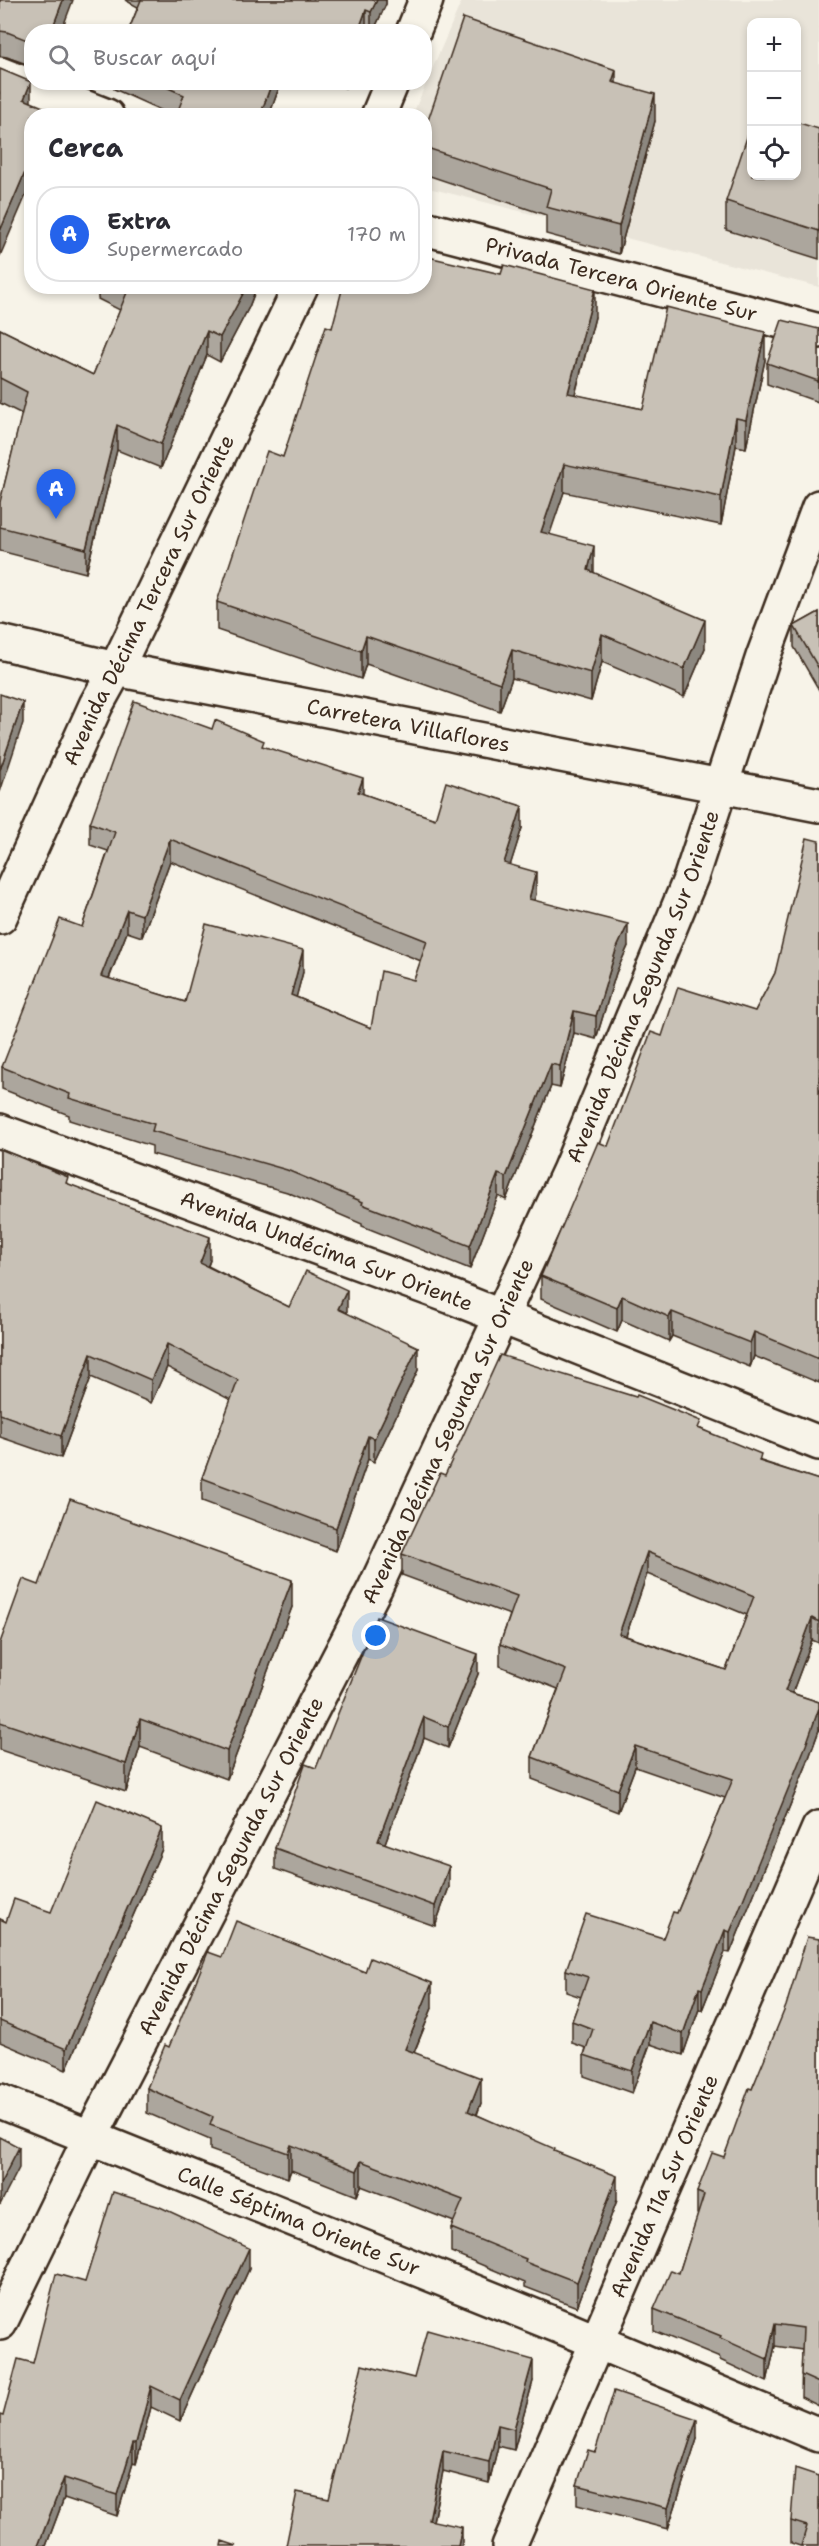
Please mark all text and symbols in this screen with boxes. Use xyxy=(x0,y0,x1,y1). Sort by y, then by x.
map controls xyxy=(747,18,801,180)
button: + xyxy=(747,18,801,72)
search box xyxy=(24,24,432,90)
icon: search xyxy=(45,41,78,74)
text: Buscar aquí xyxy=(93,43,216,72)
button: − xyxy=(747,72,801,126)
button: locate xyxy=(747,126,801,180)
text: Cerca xyxy=(48,130,123,165)
text: Extra xyxy=(107,207,171,236)
text: A xyxy=(62,221,77,247)
text: 170 m xyxy=(347,221,406,247)
street label: Privada Tercera Oriente Sur xyxy=(482,231,761,328)
text: Supermercado xyxy=(107,236,243,262)
street label: Avenida Décima Tercera Sur Oriente xyxy=(57,432,239,770)
pin: A xyxy=(36,470,76,519)
street label: Carretera Villaflores xyxy=(304,692,512,759)
street label: Avenida Décima Segunda Sur Oriente xyxy=(560,807,726,1167)
street label: Avenida Undécima Sur Oriente xyxy=(176,1184,477,1318)
street label: Avenida Décima Segunda Sur Oriente xyxy=(355,1254,540,1609)
your location xyxy=(361,1621,390,1650)
street label: Avenida Décima Segunda Sur Oriente xyxy=(132,1692,330,2040)
street label: Avenida 11a Sur Oriente xyxy=(604,2070,725,2302)
street label: Calle Séptima Oriente Sur xyxy=(173,2160,424,2283)

